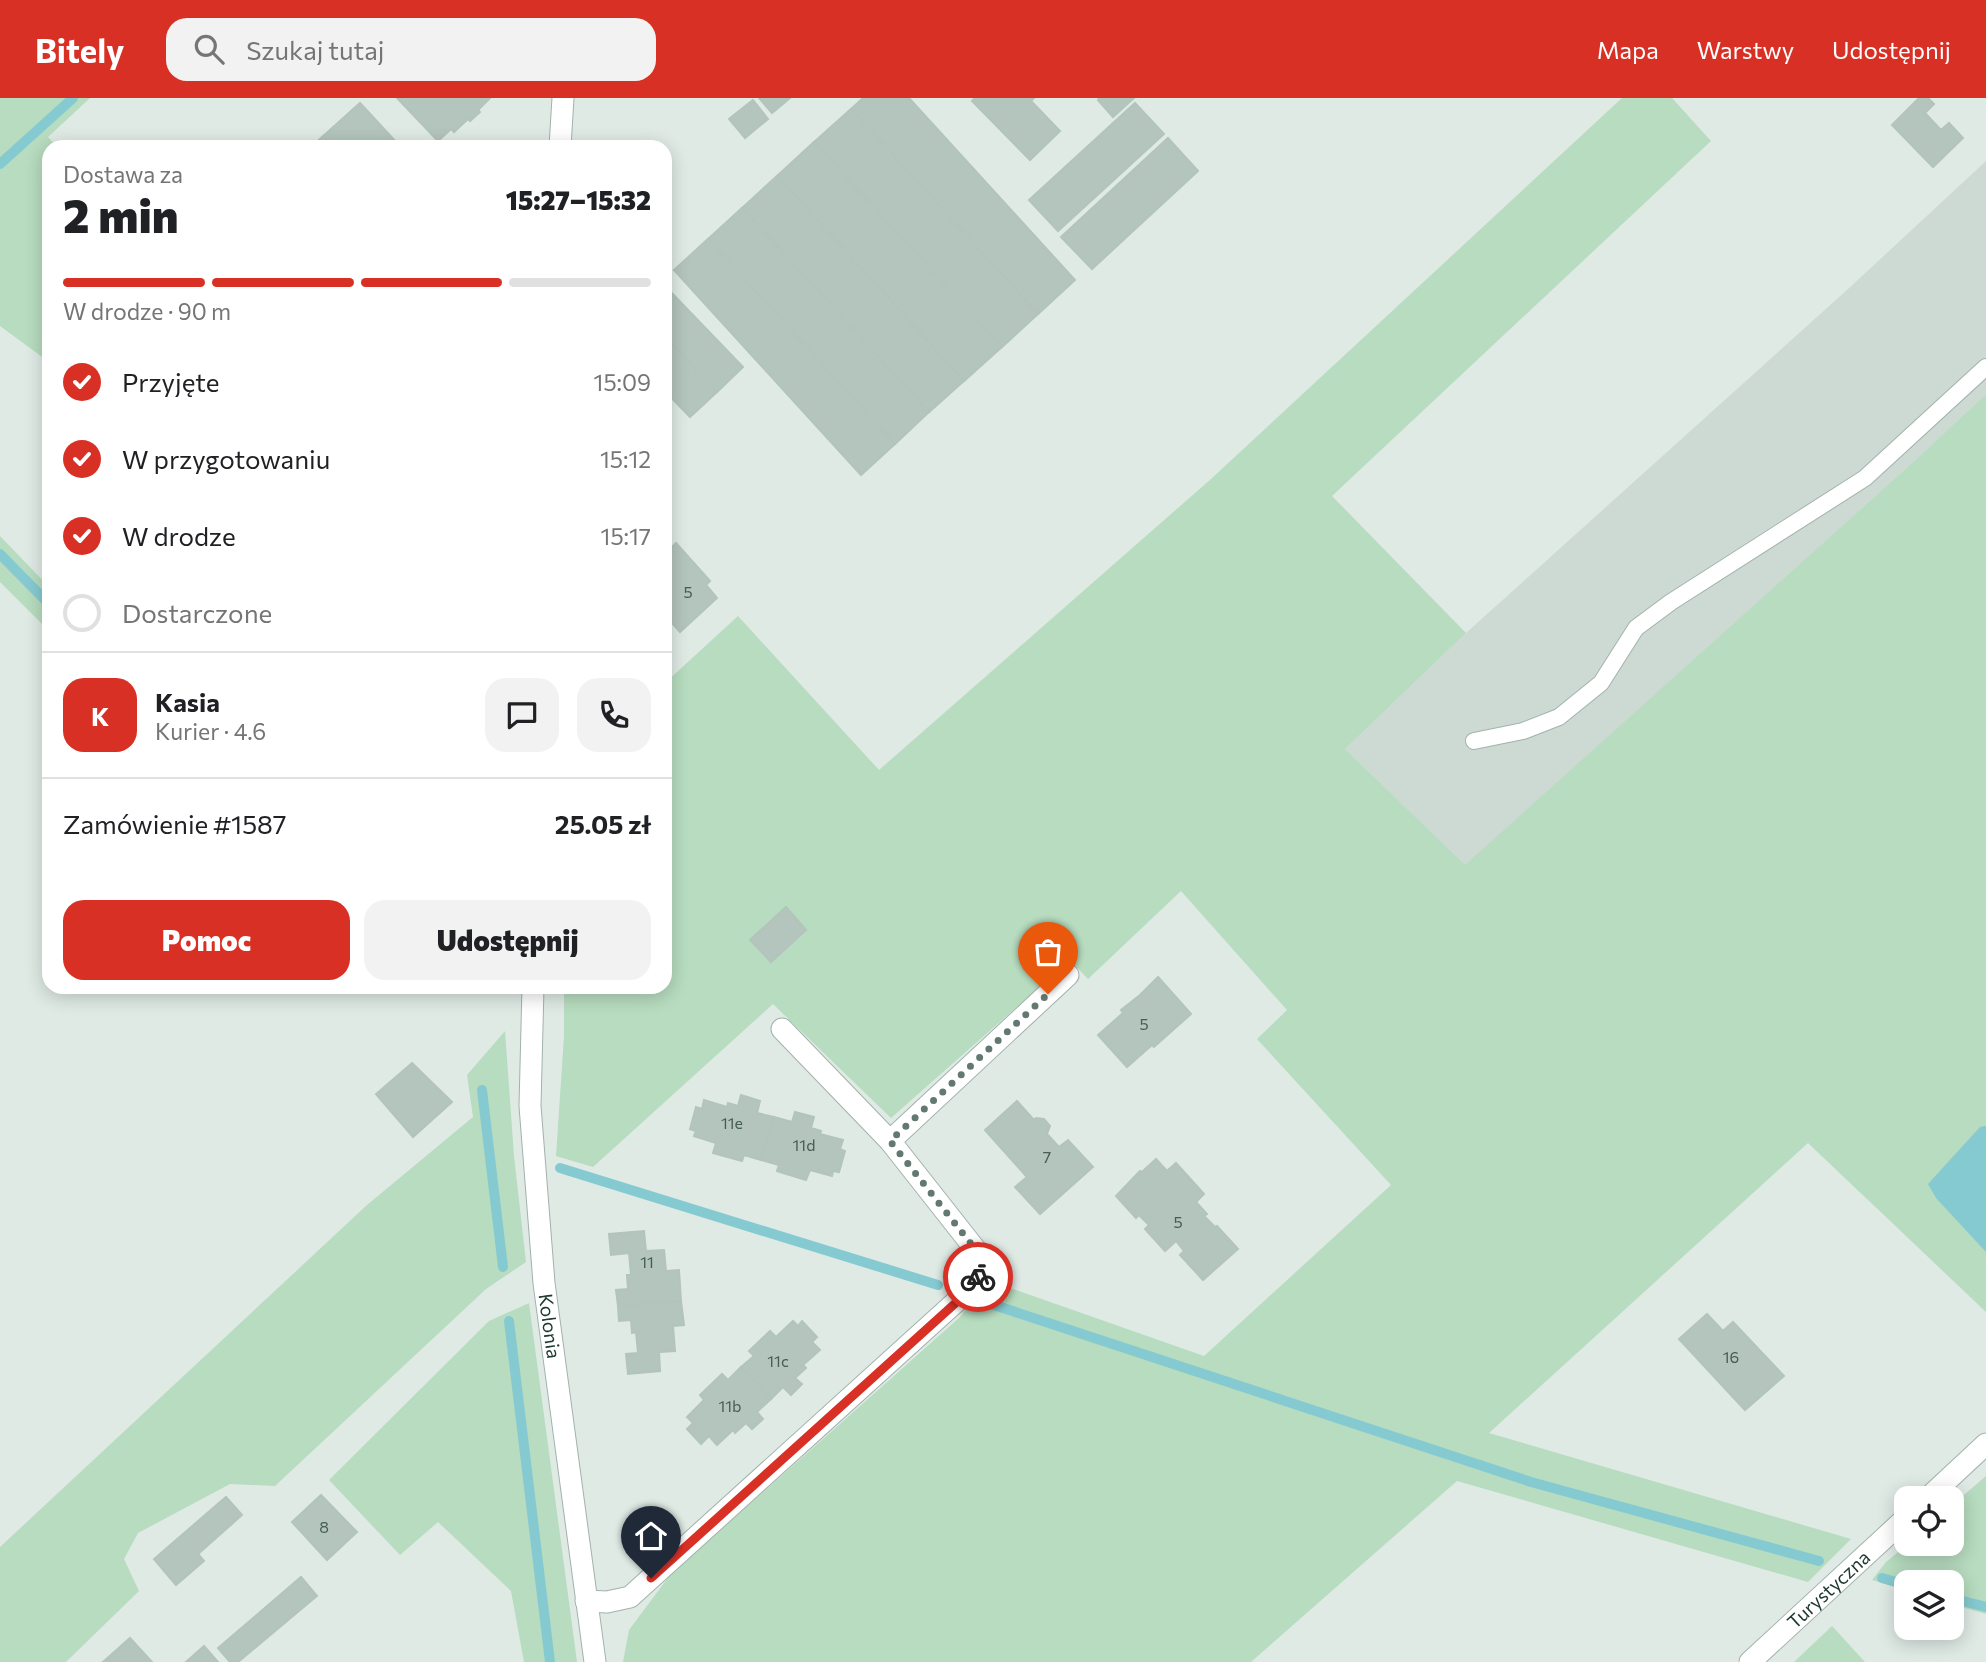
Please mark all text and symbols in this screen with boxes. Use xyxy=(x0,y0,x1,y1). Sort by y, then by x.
search box xyxy=(166,18,656,81)
text: Bitely xyxy=(35,29,124,70)
icon: search xyxy=(190,30,228,68)
text: Szukaj tutaj xyxy=(246,34,384,65)
text: Mapa xyxy=(1597,35,1659,64)
text: Warstwy xyxy=(1697,35,1794,64)
text: Udostępnij xyxy=(1832,35,1951,64)
text: Dostawa za xyxy=(63,160,183,188)
text: 15:27–15:32 xyxy=(506,184,651,215)
text: 2 min xyxy=(63,186,179,242)
text: W drodze · 90 m xyxy=(63,297,231,325)
icon: check xyxy=(63,363,101,401)
text: Przyjęte xyxy=(122,366,219,397)
text: 15:09 xyxy=(594,368,651,396)
icon: check xyxy=(63,440,101,478)
text: W przygotowaniu xyxy=(122,443,330,474)
text: 15:12 xyxy=(600,445,651,473)
icon: check xyxy=(63,517,101,555)
text: W drodze xyxy=(122,520,236,551)
text: 15:17 xyxy=(601,522,651,550)
house number: 5 xyxy=(683,582,693,601)
text: Dostarczone xyxy=(122,597,272,628)
button: chat xyxy=(485,678,559,752)
button: phone xyxy=(577,678,651,752)
text: Kasia xyxy=(155,686,220,717)
text: K xyxy=(91,700,109,731)
text: Kurier · 4.6 xyxy=(155,717,266,745)
text: Zamówienie #1587 xyxy=(63,808,287,839)
text: 25.05 zł xyxy=(555,808,651,839)
button: Pomoc xyxy=(63,900,350,980)
button: Udostępnij xyxy=(364,900,651,980)
pin xyxy=(1018,922,1078,994)
icon: bag xyxy=(1029,933,1067,971)
house number: 5 xyxy=(1139,1014,1149,1033)
house number: 11e xyxy=(721,1113,743,1132)
house number: 11d xyxy=(793,1135,815,1154)
house number: 7 xyxy=(1043,1147,1051,1166)
house number: 5 xyxy=(1173,1212,1183,1231)
courier xyxy=(943,1242,1013,1312)
house number: 11 xyxy=(640,1252,654,1271)
icon: bike xyxy=(959,1258,997,1296)
street label: Kolonia xyxy=(535,1292,566,1360)
house number: 16 xyxy=(1723,1347,1739,1366)
house number: 11c xyxy=(767,1351,789,1370)
house number: 11b xyxy=(718,1396,742,1415)
map controls xyxy=(1894,1486,1964,1640)
button: locate xyxy=(1894,1486,1964,1556)
pin xyxy=(621,1506,681,1578)
house number: 8 xyxy=(319,1517,329,1536)
icon: home xyxy=(632,1517,670,1555)
street label: Turystyczna xyxy=(1782,1545,1874,1633)
button: layers xyxy=(1894,1570,1964,1640)

